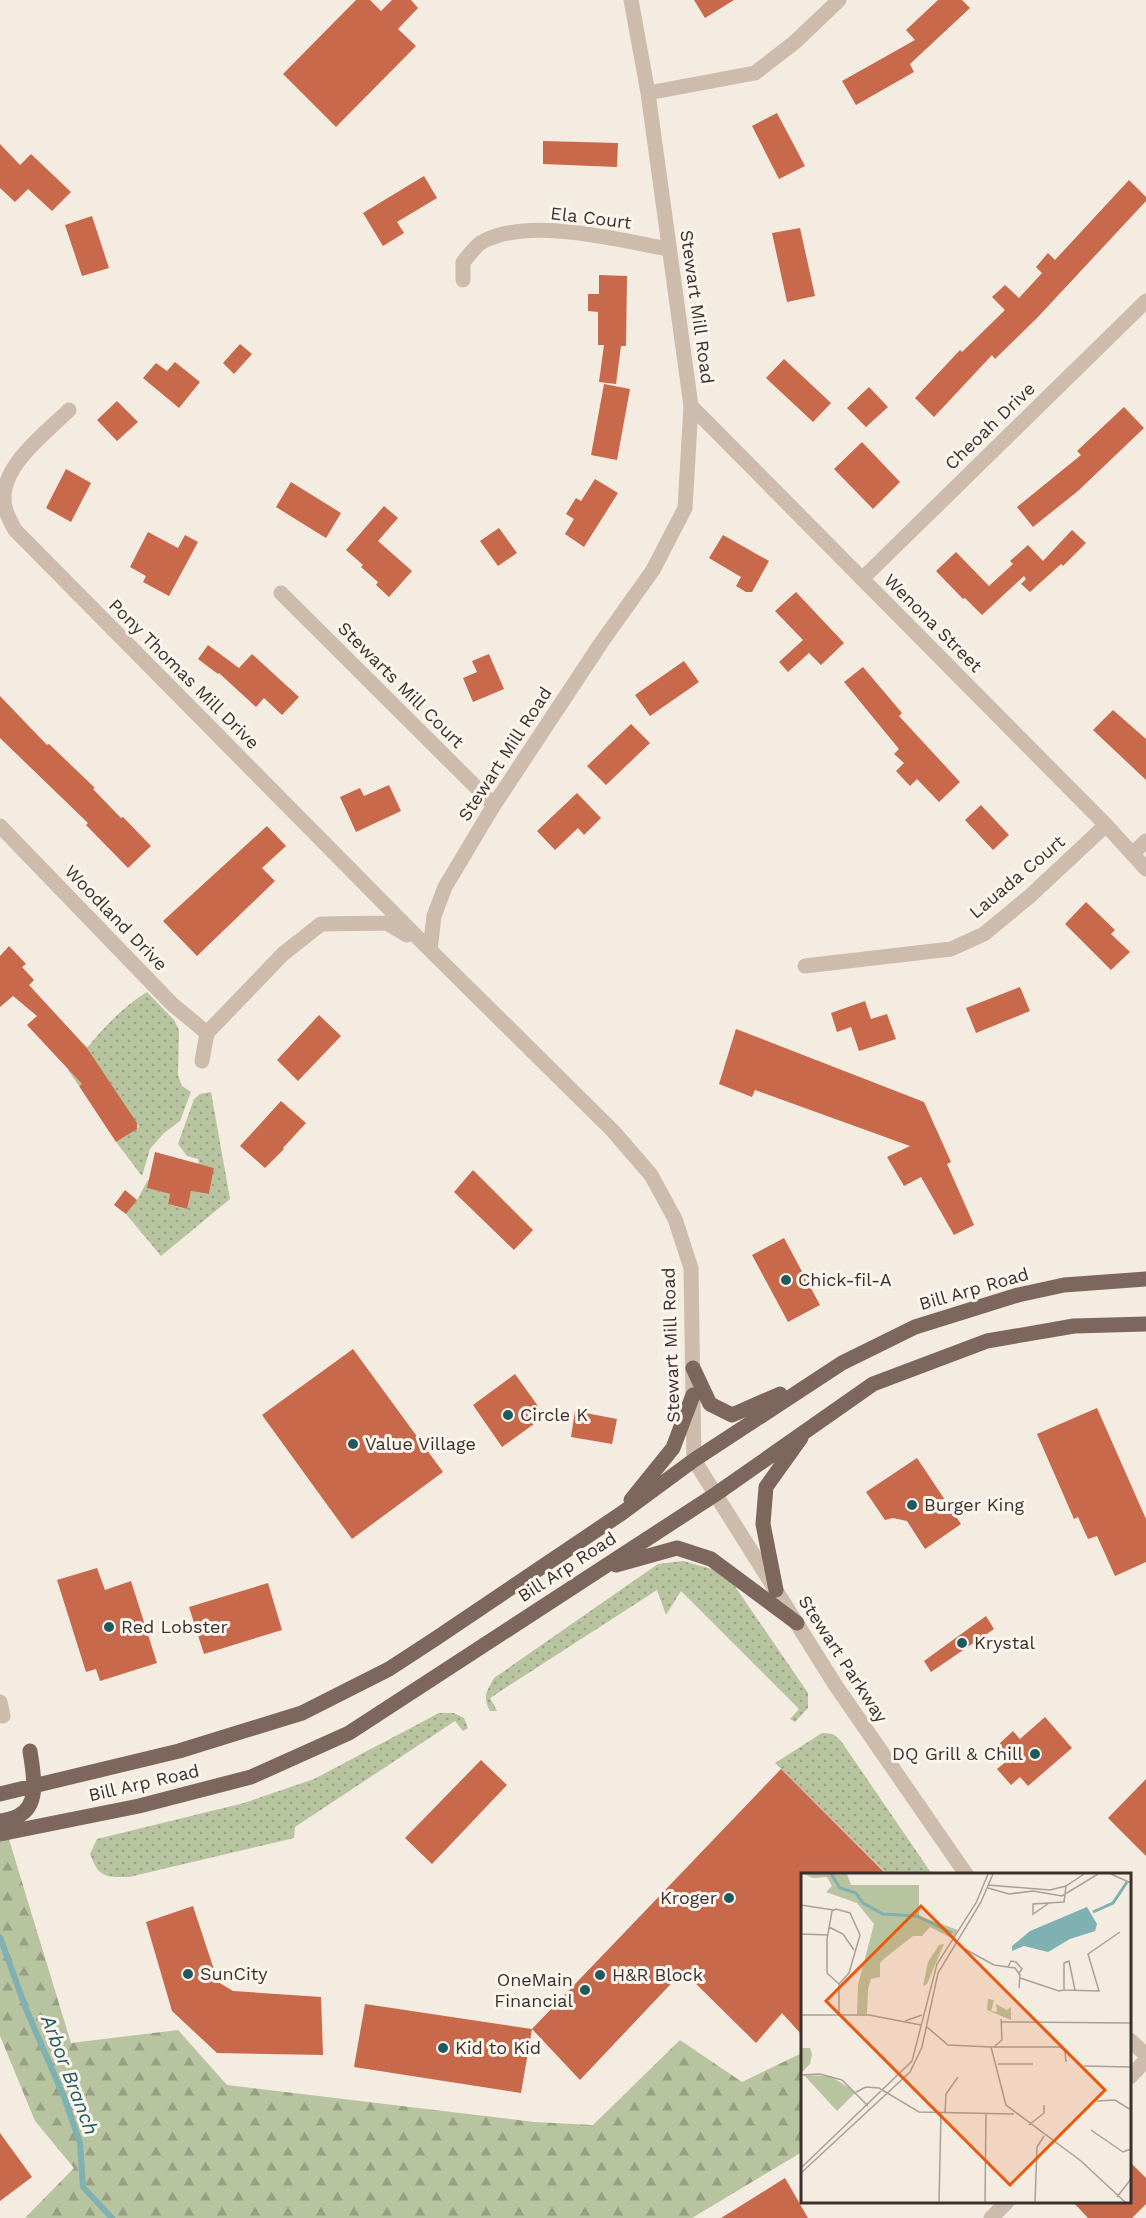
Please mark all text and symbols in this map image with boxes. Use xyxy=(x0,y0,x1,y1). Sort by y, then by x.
street label: Ela Court xyxy=(549,202,633,233)
street label: Stewart Mill Road xyxy=(676,229,719,385)
street label: Cheoah Drive xyxy=(940,377,1039,474)
street label: Wenona Street xyxy=(880,569,987,676)
street label: Pony Thomas Mill Drive xyxy=(105,594,264,753)
street label: Stewarts Mill Court xyxy=(334,617,469,752)
street label: Stewart Mill Road xyxy=(453,683,556,825)
street label: Lauada Court xyxy=(965,830,1069,923)
street label: Woodland Drive xyxy=(61,861,172,975)
street label: Bill Arp Road xyxy=(917,1263,1031,1314)
street label: Stewart Mill Road xyxy=(657,1267,684,1423)
place label: Chick-fil-A xyxy=(798,1269,892,1290)
marker: Chick-fil-A xyxy=(779,1273,793,1287)
place label: Circle K xyxy=(520,1404,588,1425)
marker: Circle K xyxy=(501,1408,515,1422)
place label: Value Village xyxy=(365,1433,476,1454)
marker: Value Village xyxy=(346,1437,360,1451)
place label: Burger King xyxy=(924,1494,1025,1515)
marker: Burger King xyxy=(905,1498,919,1512)
street label: Bill Arp Road xyxy=(514,1527,620,1606)
street label: Stewart Parkway xyxy=(795,1591,893,1727)
place label: Red Lobster xyxy=(121,1616,228,1637)
marker: Red Lobster xyxy=(102,1620,116,1634)
place label: Krystal xyxy=(974,1632,1035,1653)
marker: Krystal xyxy=(955,1636,969,1650)
place label: DQ Grill & Chill xyxy=(892,1743,1023,1764)
marker: DQ Grill & Chill xyxy=(1028,1747,1042,1761)
street label: Bill Arp Road xyxy=(87,1760,201,1805)
inset map xyxy=(801,1873,1131,2203)
place label: Kroger xyxy=(660,1887,717,1908)
marker: Kroger xyxy=(722,1891,736,1905)
place label: SunCity xyxy=(200,1963,268,1984)
place label: H&R Block xyxy=(612,1964,703,1985)
marker: SunCity xyxy=(181,1967,195,1981)
marker: H&R Block xyxy=(593,1968,607,1982)
place label: OneMain Financial xyxy=(494,1969,573,2011)
marker: OneMain Financial xyxy=(578,1983,592,1997)
water label: Arbor Branch xyxy=(36,2011,104,2138)
place label: Kid to Kid xyxy=(455,2037,541,2058)
marker: Kid to Kid xyxy=(436,2041,450,2055)

